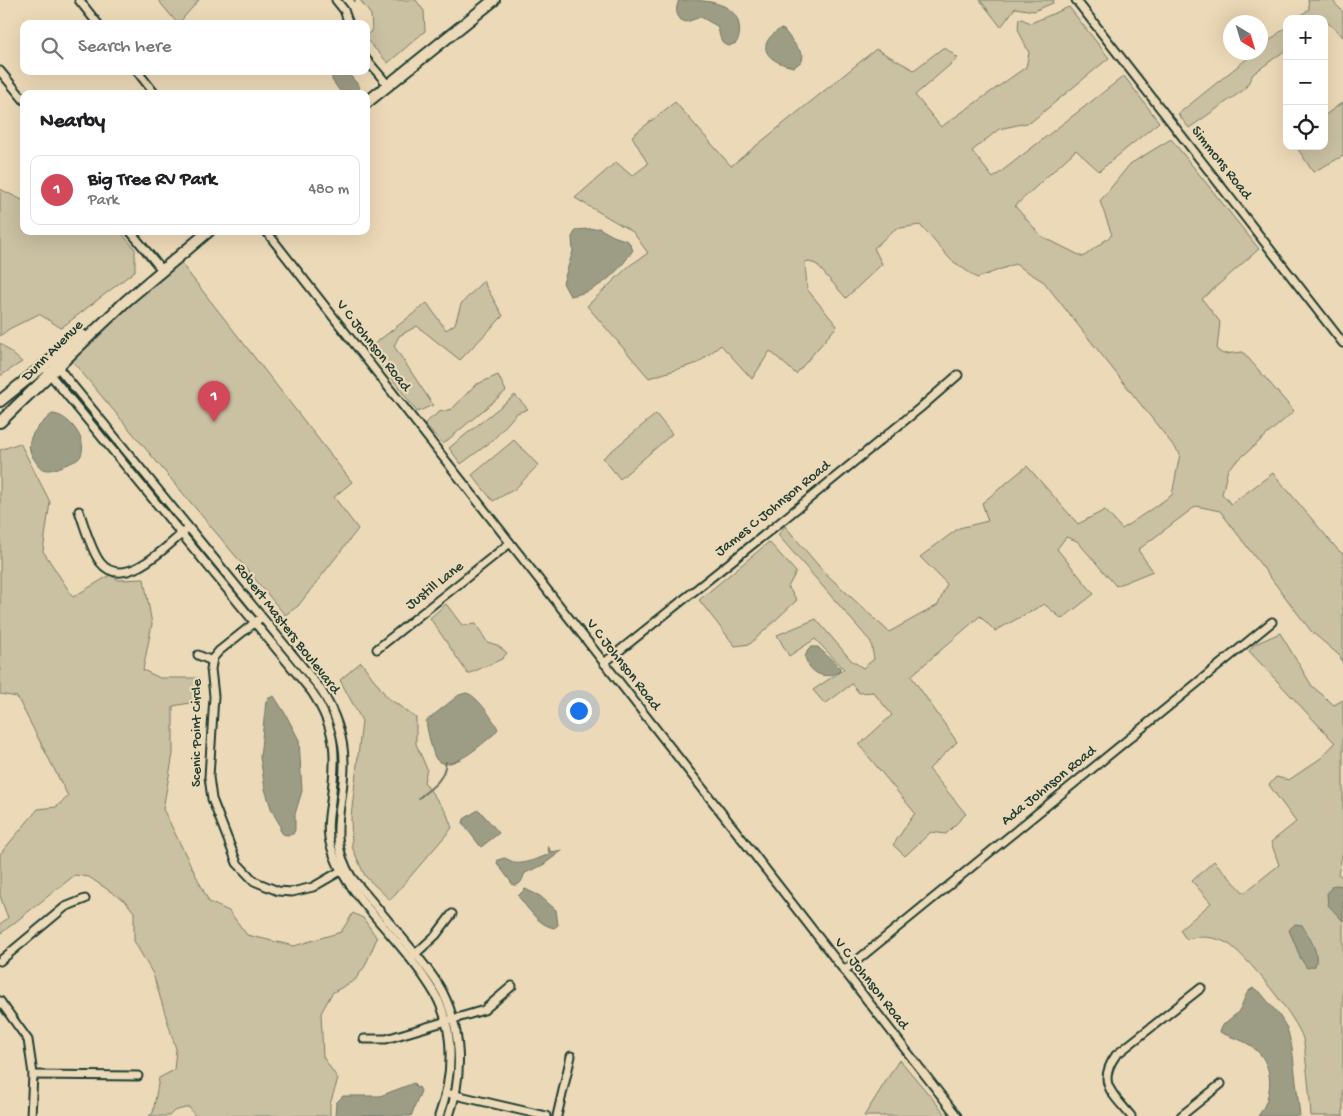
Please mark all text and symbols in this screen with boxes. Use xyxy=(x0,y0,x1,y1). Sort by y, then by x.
north arrow xyxy=(1223,15,1268,60)
map controls xyxy=(1283,15,1328,150)
button: + xyxy=(1283,15,1328,60)
search box xyxy=(20,20,370,75)
icon: search xyxy=(38,34,66,62)
text: Search here xyxy=(78,36,172,59)
button: − xyxy=(1283,60,1328,105)
button: locate xyxy=(1283,105,1328,150)
text: Nearby xyxy=(40,110,105,135)
street label: Simmons Road xyxy=(1187,123,1256,204)
text: Big Tree RV Park xyxy=(88,169,217,192)
text: 1 xyxy=(54,181,60,200)
text: 480 m xyxy=(308,181,349,200)
text: Park xyxy=(88,192,119,211)
street label: V C Johnson Road xyxy=(331,296,415,396)
street label: Dunn Avenue xyxy=(18,316,88,386)
pin: 1 xyxy=(198,381,230,422)
street label: James C Johnson Road xyxy=(712,456,835,561)
street label: Justill Lane xyxy=(402,558,468,614)
street label: Robert Masters Boulevard xyxy=(230,560,345,699)
street label: V C Johnson Road xyxy=(581,615,665,715)
street label: Scenic Point Circle xyxy=(188,679,206,787)
your location xyxy=(566,698,592,724)
street label: Ada Johnson Road xyxy=(998,741,1101,830)
street label: V C Johnson Road xyxy=(829,934,913,1034)

